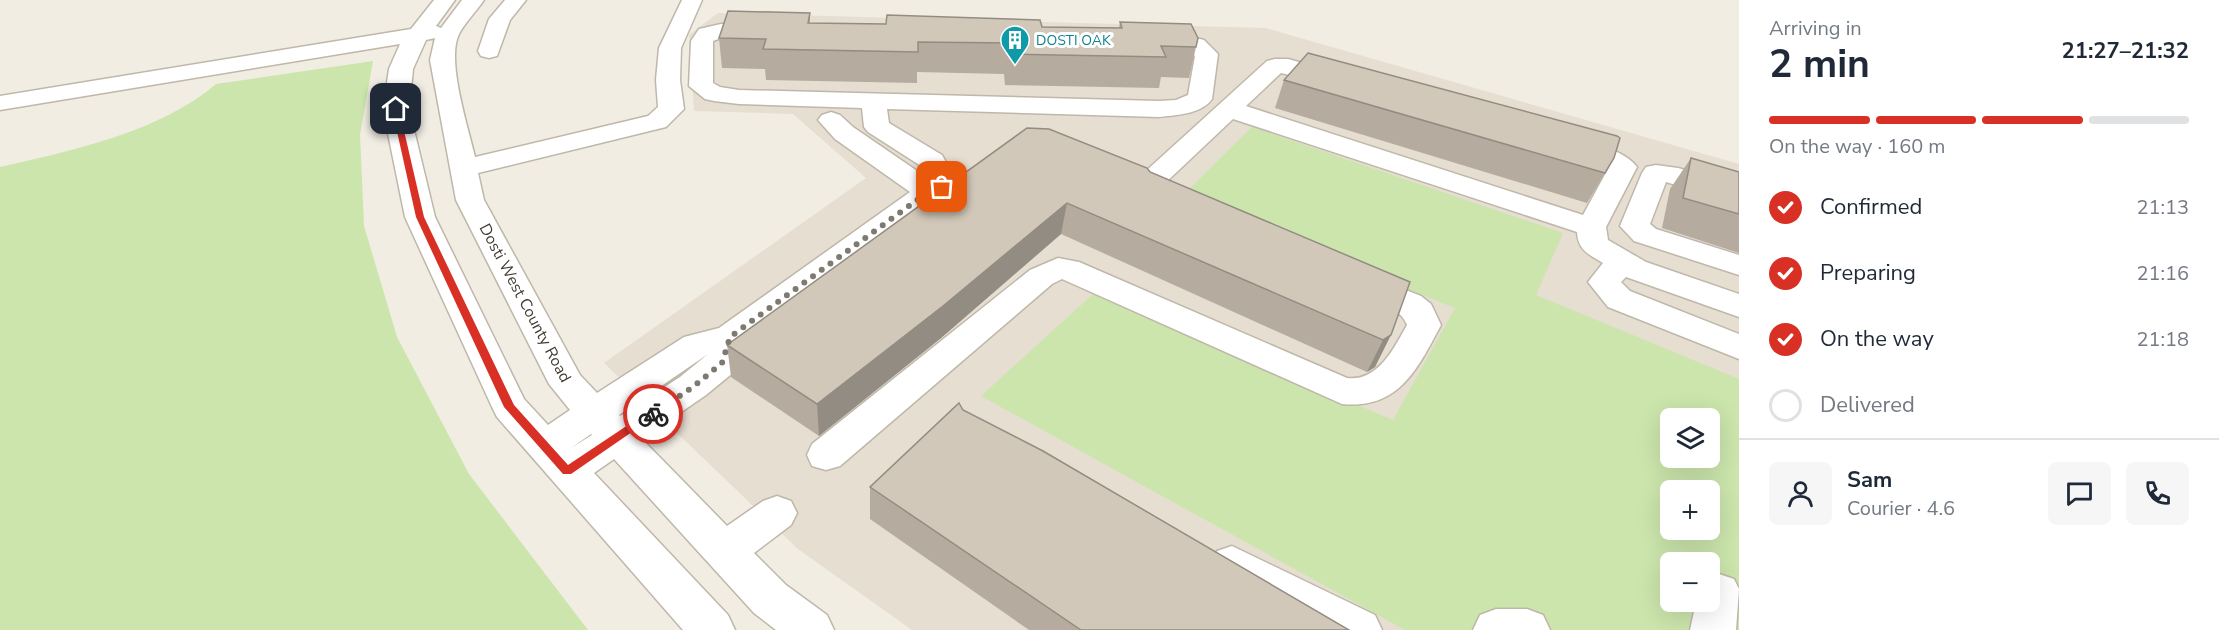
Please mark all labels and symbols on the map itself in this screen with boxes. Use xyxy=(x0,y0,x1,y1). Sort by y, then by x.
building icon: DOSTI OAK xyxy=(999,24,1031,66)
place label: DOSTI OAK xyxy=(1036,31,1111,50)
pin xyxy=(370,83,421,134)
pin xyxy=(916,161,967,212)
street label: Dosti West County Road xyxy=(474,220,576,386)
courier xyxy=(623,384,683,444)

